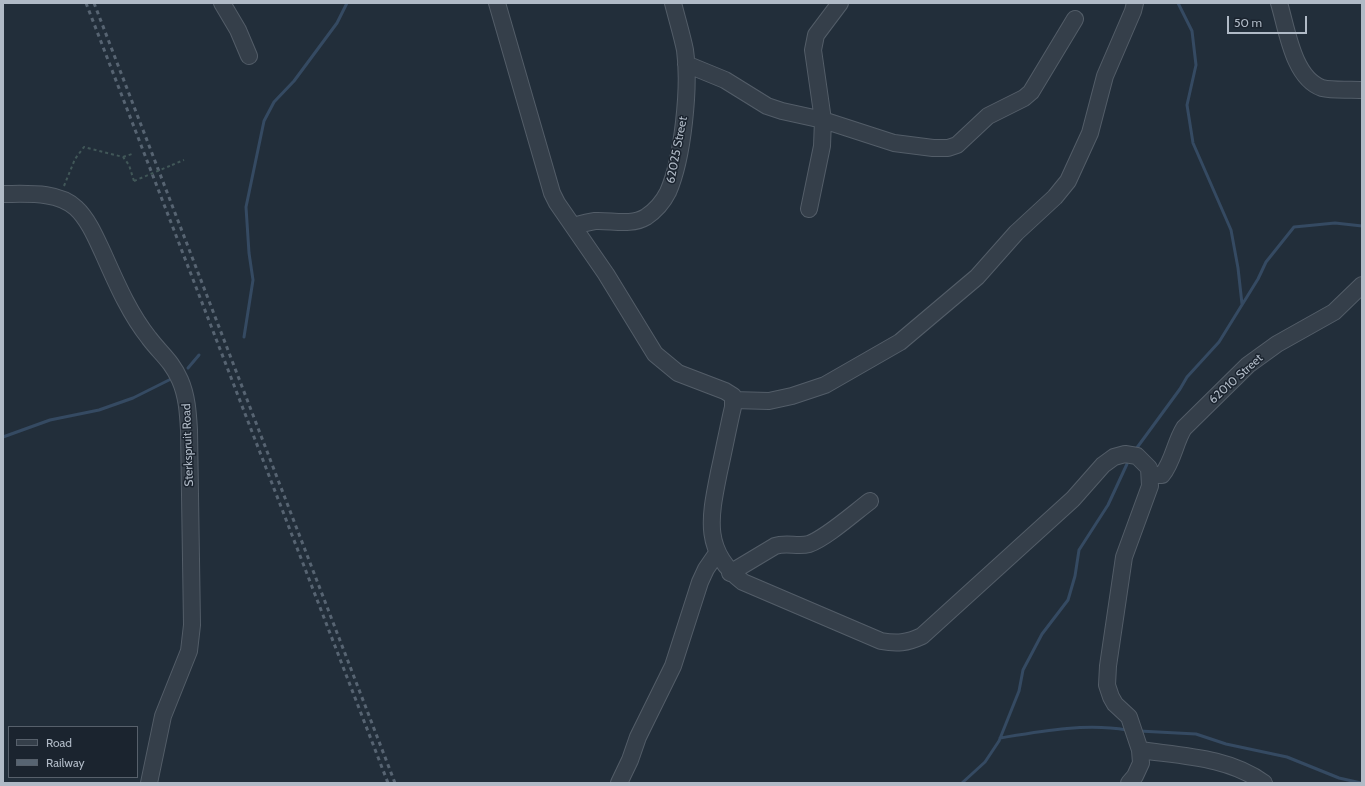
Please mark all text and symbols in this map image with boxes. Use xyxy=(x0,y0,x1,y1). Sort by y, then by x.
scale bar xyxy=(1229,8,1309,34)
text: 50 m xyxy=(1234,15,1262,30)
street label: 62025 Street xyxy=(663,115,691,185)
street label: 62010 Street xyxy=(1206,351,1266,407)
street label: Sterkspruit Road xyxy=(179,403,197,487)
legend xyxy=(8,726,138,778)
text: Road xyxy=(46,735,72,750)
text: Railway xyxy=(46,755,84,770)

